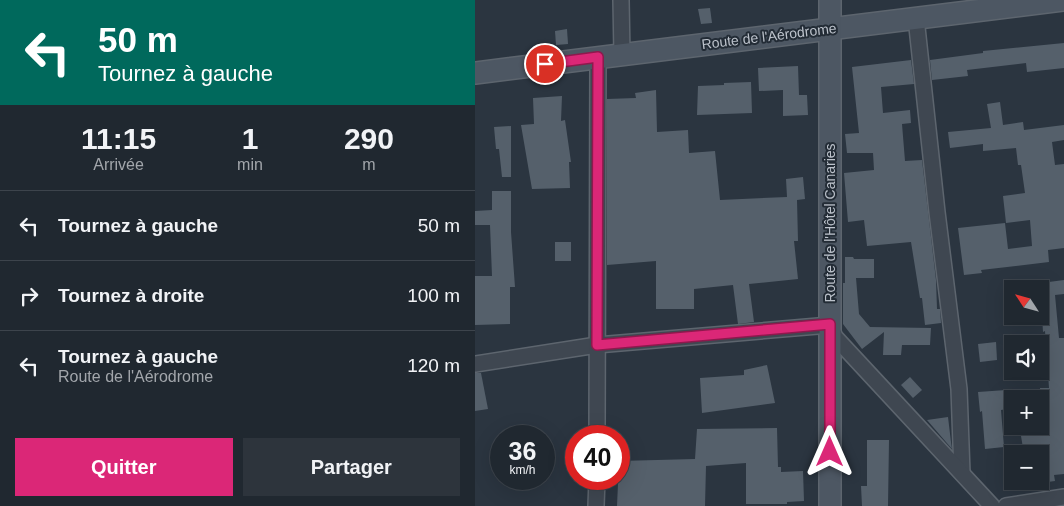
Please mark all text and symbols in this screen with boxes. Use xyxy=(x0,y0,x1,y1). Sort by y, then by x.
icon: left xyxy=(15,20,80,85)
text: 50 m xyxy=(98,20,178,59)
street label: Route de l'Aérodrome xyxy=(701,20,838,52)
pin xyxy=(524,43,566,85)
icon: arrive xyxy=(531,50,559,78)
text: Tournez à gauche xyxy=(98,61,273,86)
text: 11:15 xyxy=(81,122,156,155)
text: 1 xyxy=(242,122,258,155)
text: 290 xyxy=(344,122,394,155)
street label: Route de l'Hôtel Canaries xyxy=(822,143,838,303)
text: Arrivée xyxy=(93,156,144,173)
text: min xyxy=(237,156,263,173)
text: m xyxy=(362,156,376,173)
icon: left xyxy=(15,212,43,240)
text: Tournez à gauche xyxy=(58,215,218,236)
text: 50 m xyxy=(418,215,460,236)
north arrow xyxy=(1004,280,1049,325)
map controls xyxy=(1004,280,1049,490)
icon: right xyxy=(15,282,43,310)
text: Tournez à droite xyxy=(58,285,204,306)
text: 100 m xyxy=(407,285,460,306)
button: sound xyxy=(1004,335,1049,380)
text: Tournez à gauche xyxy=(58,346,218,367)
icon: left xyxy=(15,352,43,380)
text: 120 m xyxy=(407,355,460,376)
text: Route de l'Aérodrome xyxy=(58,368,213,385)
button: + xyxy=(1004,390,1049,435)
speed limit sign: 40 xyxy=(565,425,630,490)
position arrow xyxy=(803,425,855,477)
text: 36 xyxy=(509,437,536,465)
button: Quitter xyxy=(15,438,233,496)
button: Partager xyxy=(243,438,460,496)
button: − xyxy=(1004,445,1049,490)
text: km/h xyxy=(509,463,536,477)

